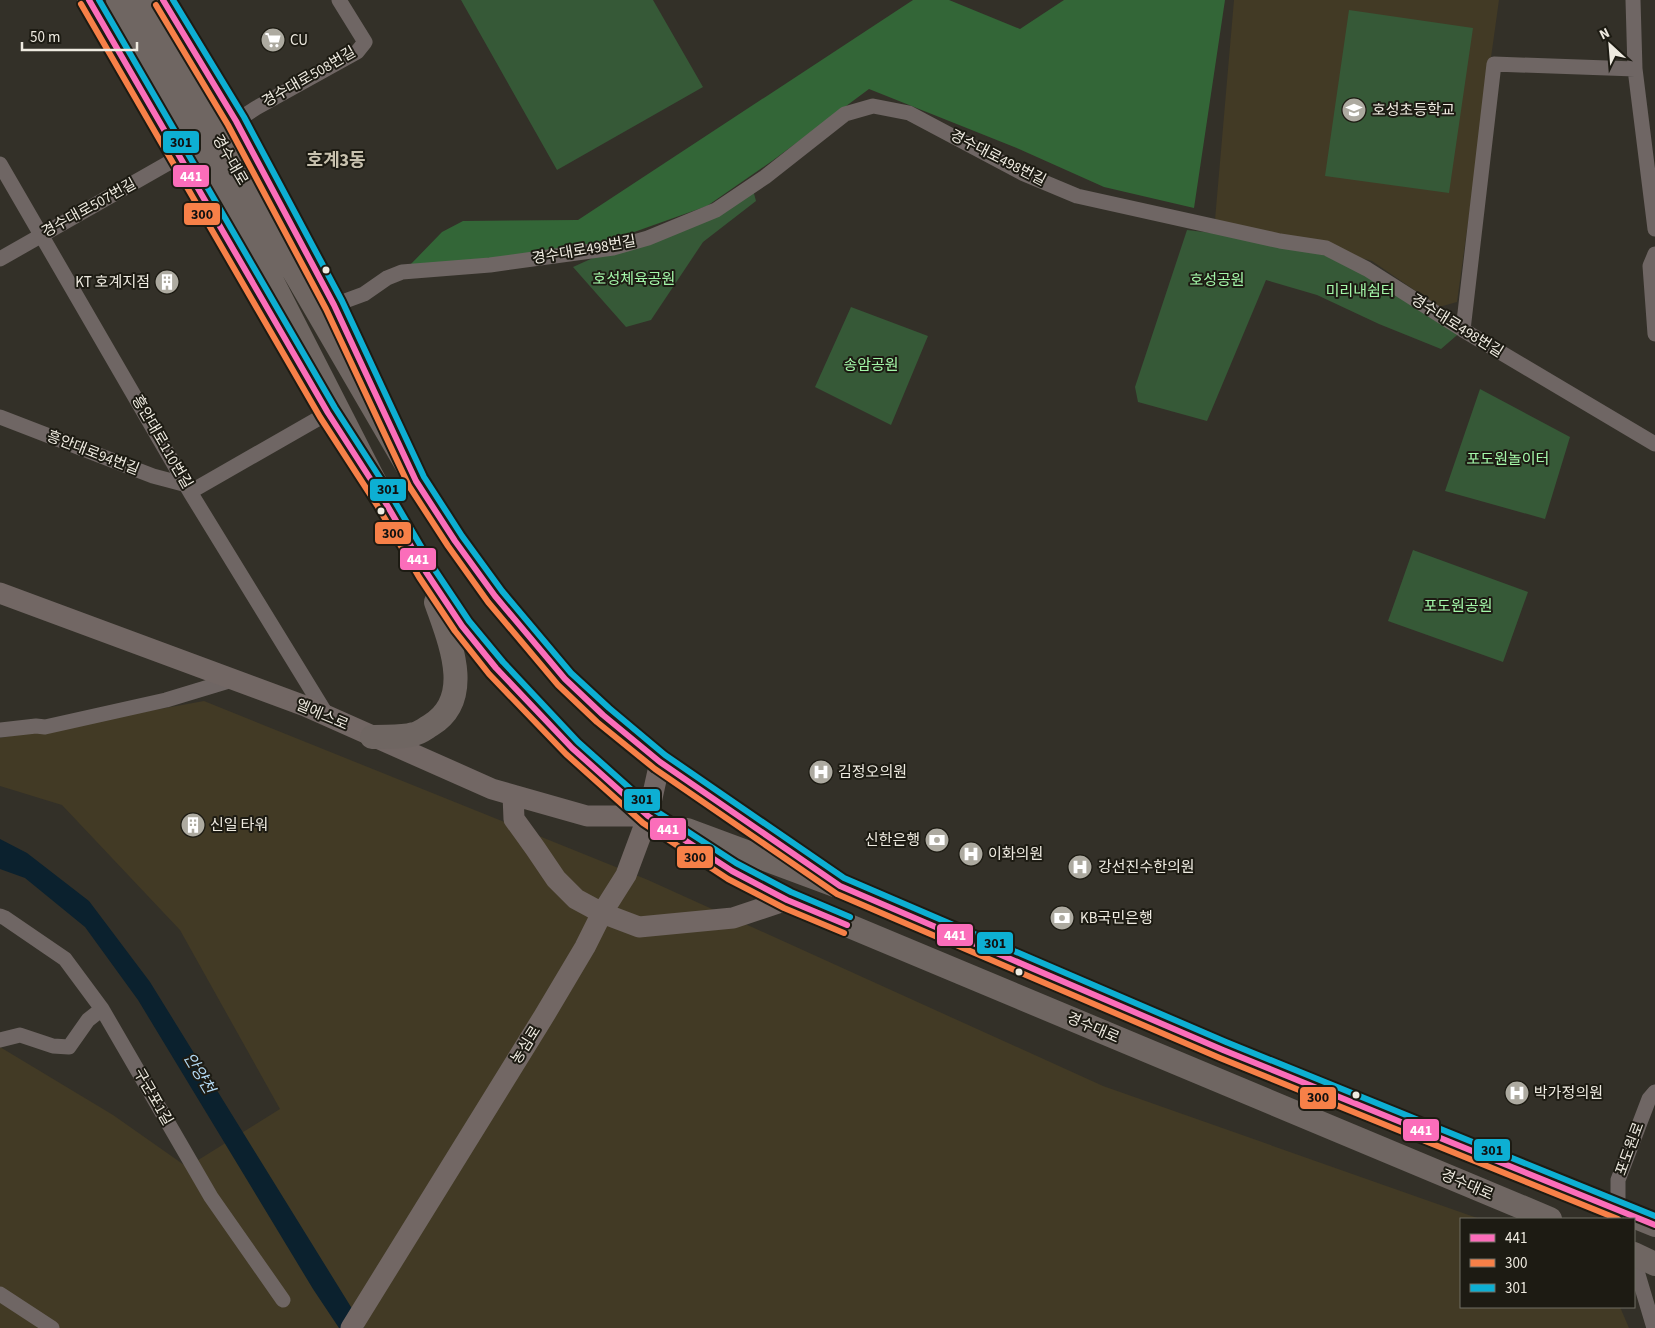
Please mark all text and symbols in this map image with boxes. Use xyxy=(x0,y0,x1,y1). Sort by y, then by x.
scale bar xyxy=(22,20,138,52)
north arrow xyxy=(1585,20,1635,70)
text: N xyxy=(1596,23,1613,45)
text: 50 m xyxy=(30,27,60,48)
supermarket icon: CU xyxy=(260,27,286,53)
place label: CU xyxy=(290,30,308,51)
street label: 경수대로508번길 xyxy=(258,42,360,112)
school or university icon: 호성초등학교 xyxy=(1341,97,1367,123)
place label: 호성초등학교 xyxy=(1372,100,1455,121)
street label: 경수대로498번길 xyxy=(946,125,1050,191)
line badge: 301 xyxy=(162,130,200,154)
street label: 경수대로 xyxy=(207,131,253,189)
text: 301 xyxy=(170,133,192,153)
district label: 호계3동 xyxy=(306,148,366,173)
line badge: 441 xyxy=(172,164,210,188)
text: 441 xyxy=(180,167,202,187)
street label: 경수대로507번길 xyxy=(38,173,140,243)
line badge: 300 xyxy=(183,202,221,226)
text: 300 xyxy=(191,205,213,225)
street label: 경수대로498번길 xyxy=(530,231,638,269)
unlabelled marker xyxy=(321,265,331,275)
building icon: KT 호계지점 xyxy=(154,269,180,295)
park label: 호성체육공원 xyxy=(593,269,675,290)
park label: 호성공원 xyxy=(1189,270,1245,291)
place label: KT 호계지점 xyxy=(75,272,150,293)
park label: 미리내쉼터 xyxy=(1325,281,1395,302)
street label: 경수대로498번길 xyxy=(1407,289,1507,363)
park label: 송암공원 xyxy=(843,355,899,376)
street label: 흥안대로110번길 xyxy=(127,391,197,493)
street label: 흥안대로94번길 xyxy=(44,426,142,480)
park label: 포도원놀이터 xyxy=(1467,449,1549,470)
line badge: 301 xyxy=(369,478,407,502)
text: 301 xyxy=(377,480,399,500)
unlabelled marker xyxy=(376,506,386,516)
line badge: 300 xyxy=(374,521,412,545)
text: 300 xyxy=(382,524,404,544)
line badge: 441 xyxy=(399,547,437,571)
text: 441 xyxy=(407,550,429,570)
park label: 포도원공원 xyxy=(1423,596,1493,617)
street label: 엘에스로 xyxy=(292,695,352,735)
hospital icon: 김정오의원 xyxy=(808,759,834,785)
place label: 김정오의원 xyxy=(838,762,907,783)
line badge: 301 xyxy=(623,788,661,812)
text: 301 xyxy=(631,790,653,810)
building icon: 신일 타워 xyxy=(180,812,206,838)
place label: 신일 타워 xyxy=(210,815,268,836)
line badge: 441 xyxy=(649,817,687,841)
text: 441 xyxy=(657,820,679,840)
bank icon: 신한은행 xyxy=(924,827,950,853)
place label: 신한은행 xyxy=(865,830,920,851)
hospital icon: 이화의원 xyxy=(958,841,984,867)
place label: 이화의원 xyxy=(988,844,1043,865)
line badge: 300 xyxy=(676,845,714,869)
text: 300 xyxy=(684,848,706,868)
hospital icon: 강선진수한의원 xyxy=(1067,854,1093,880)
place label: 강선진수한의원 xyxy=(1098,857,1195,878)
bank icon: KB국민은행 xyxy=(1049,905,1075,931)
place label: KB국민은행 xyxy=(1080,908,1153,929)
line badge: 441 xyxy=(936,923,974,947)
text: 441 xyxy=(944,926,966,946)
line badge: 301 xyxy=(976,931,1014,955)
text: 301 xyxy=(984,934,1006,954)
unlabelled marker xyxy=(1014,967,1024,977)
street label: 경수대로 xyxy=(1063,1008,1123,1048)
street label: 농심로 xyxy=(506,1022,546,1068)
water label: 안양천 xyxy=(178,1048,221,1100)
street label: 구군포1길 xyxy=(128,1065,178,1129)
hospital icon: 박가정의원 xyxy=(1504,1080,1530,1106)
place label: 박가정의원 xyxy=(1534,1083,1603,1104)
line badge: 300 xyxy=(1299,1086,1337,1110)
text: 300 xyxy=(1307,1088,1329,1108)
unlabelled marker xyxy=(1351,1090,1361,1100)
line badge: 441 xyxy=(1402,1118,1440,1142)
street label: 포도원로 xyxy=(1611,1119,1649,1179)
text: 441 xyxy=(1410,1121,1432,1141)
line badge: 301 xyxy=(1473,1138,1511,1162)
text: 301 xyxy=(1481,1141,1503,1161)
street label: 경수대로 xyxy=(1437,1165,1497,1205)
legend xyxy=(1460,1218,1635,1308)
text: 441 xyxy=(1505,1228,1527,1249)
text: 300 xyxy=(1505,1253,1527,1274)
text: 301 xyxy=(1505,1278,1527,1299)

